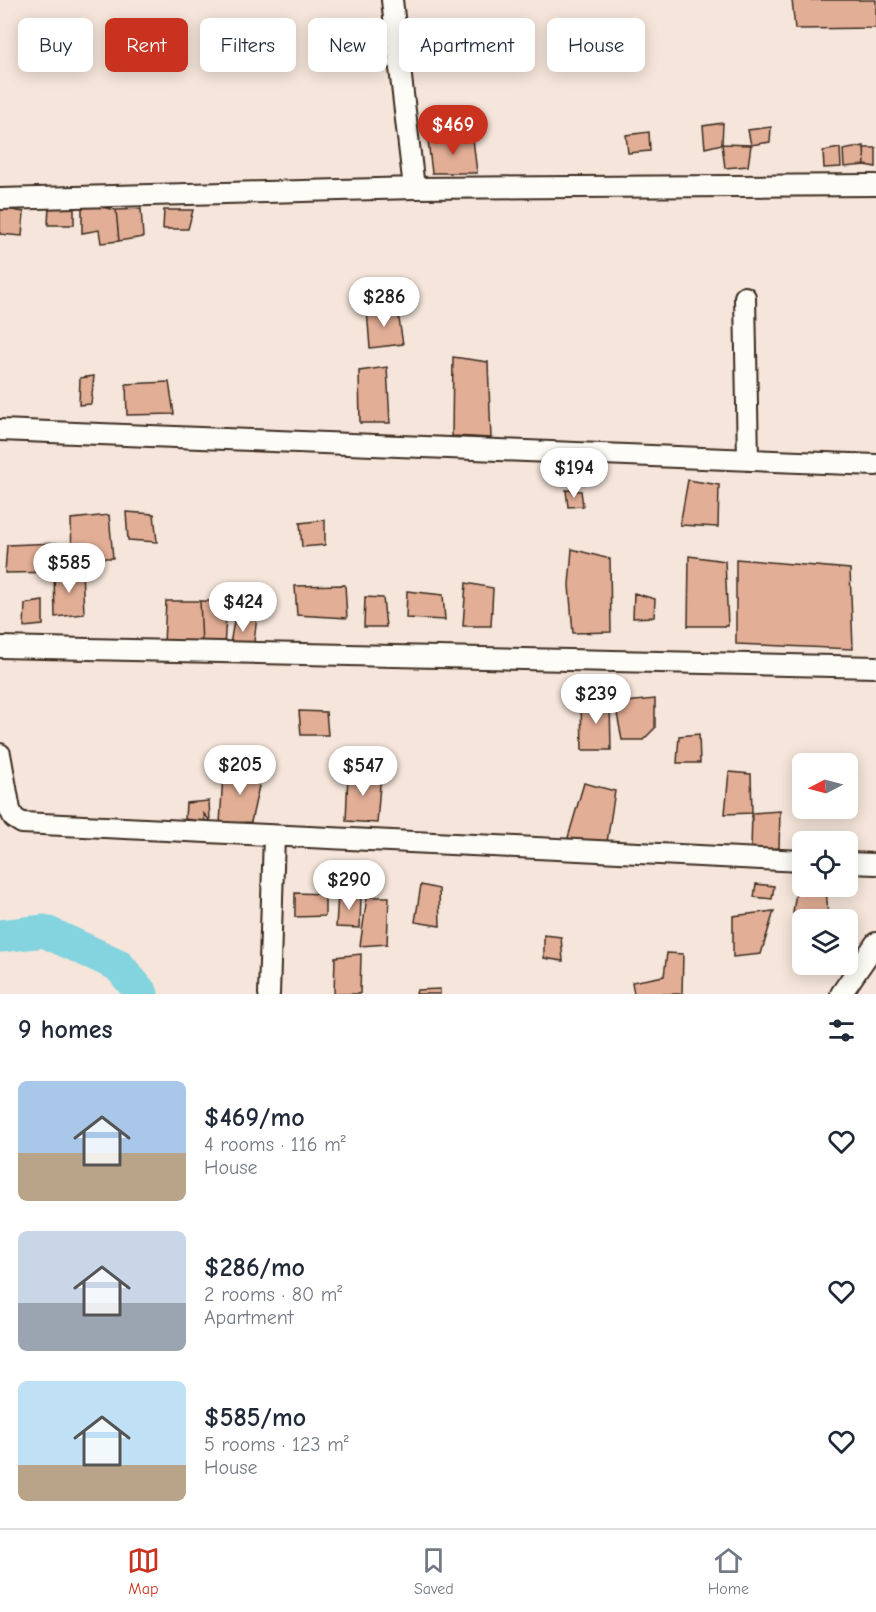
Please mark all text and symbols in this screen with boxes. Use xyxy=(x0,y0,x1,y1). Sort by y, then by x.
chip: Buy xyxy=(18,18,93,72)
chip: Rent xyxy=(105,18,188,72)
chip: Filters xyxy=(200,18,296,72)
chip: New xyxy=(308,18,387,72)
chip: Apartment xyxy=(399,18,535,72)
chip: House xyxy=(547,18,645,72)
pin: $469 xyxy=(417,105,489,156)
text: $469 xyxy=(432,113,474,136)
pin: $286 xyxy=(348,277,420,328)
text: $286 xyxy=(363,285,405,308)
pin: $194 xyxy=(538,448,610,499)
text: $194 xyxy=(554,456,594,479)
pin: $585 xyxy=(33,543,105,594)
text: $585 xyxy=(47,551,91,574)
pin: $424 xyxy=(207,582,279,633)
text: $424 xyxy=(223,590,263,613)
pin: $239 xyxy=(560,674,632,725)
text: $239 xyxy=(575,682,617,705)
pin: $205 xyxy=(204,745,276,796)
pin: $547 xyxy=(327,746,399,797)
text: $205 xyxy=(218,753,262,776)
north arrow xyxy=(792,753,858,819)
map controls xyxy=(792,753,858,975)
text: $547 xyxy=(342,754,384,777)
button: locate xyxy=(792,831,858,897)
pin: $290 xyxy=(313,860,385,911)
text: $290 xyxy=(327,868,371,891)
button: layers xyxy=(792,909,858,975)
icon: filters xyxy=(825,1014,858,1047)
text: 9 homes xyxy=(18,1015,113,1045)
text: $469/mo xyxy=(204,1103,305,1133)
icon: home xyxy=(66,1105,138,1177)
icon: heart xyxy=(825,1125,858,1158)
text: 4 rooms · 116 m² xyxy=(204,1133,346,1156)
text: House xyxy=(204,1156,258,1179)
text: $286/mo xyxy=(204,1253,305,1283)
icon: home xyxy=(66,1255,138,1327)
icon: heart xyxy=(825,1275,858,1308)
text: 2 rooms · 80 m² xyxy=(204,1283,342,1306)
text: Apartment xyxy=(204,1306,294,1329)
text: $585/mo xyxy=(204,1403,306,1433)
icon: home xyxy=(66,1405,138,1477)
icon: heart xyxy=(825,1425,858,1458)
text: 5 rooms · 123 m² xyxy=(204,1433,349,1456)
text: House xyxy=(204,1456,258,1479)
tab: Map xyxy=(127,1544,160,1598)
tab: Saved xyxy=(414,1544,454,1598)
tab: Home xyxy=(708,1544,749,1598)

